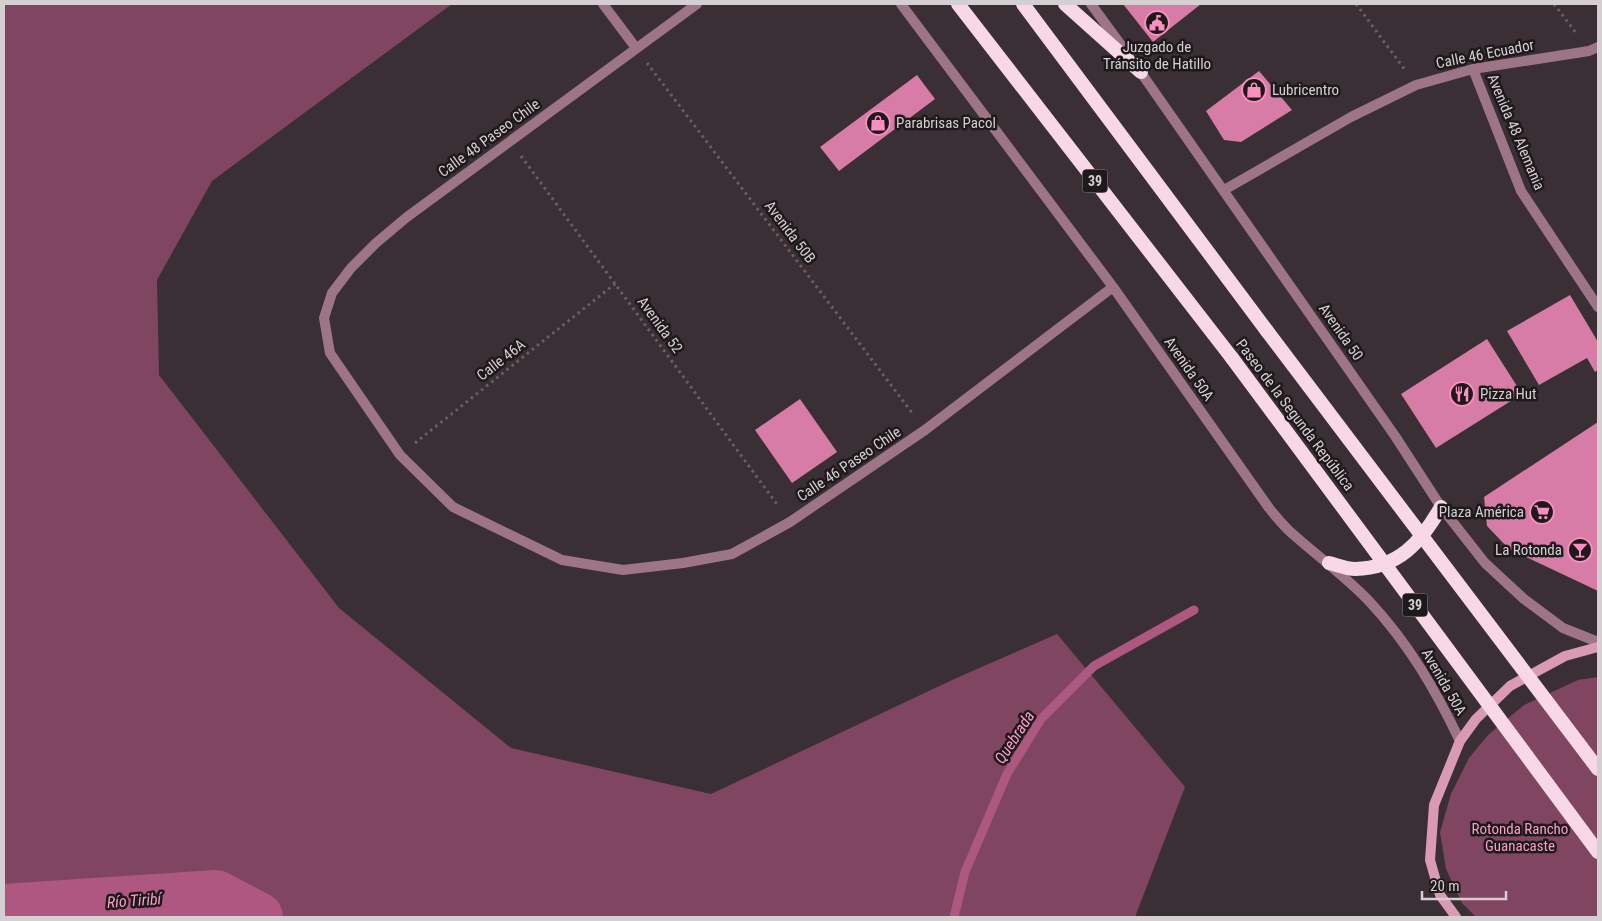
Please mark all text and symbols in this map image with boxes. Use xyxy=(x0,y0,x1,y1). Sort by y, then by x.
public building icon: Juzgado de Tránsito de Hatillo xyxy=(1144,10,1170,36)
street label: Calle 46 Ecuador xyxy=(1434,36,1536,72)
place label: Juzgado de Tránsito de Hatillo xyxy=(1103,38,1211,73)
street label: Avenida 48 Alemania xyxy=(1483,71,1549,193)
shop icon: Lubricentro xyxy=(1241,77,1267,103)
place label: Lubricentro xyxy=(1272,81,1339,99)
street label: Calle 48 Paseo Chile xyxy=(435,95,543,181)
shop icon: Parabrisas Pacol xyxy=(865,110,891,136)
place label: Parabrisas Pacol xyxy=(896,114,996,132)
road number: 39 xyxy=(1082,170,1108,192)
street label: Avenida 50B xyxy=(761,197,819,267)
street label: Avenida 52 xyxy=(634,293,686,357)
street label: Avenida 50 xyxy=(1315,300,1367,364)
street label: Avenida 50A xyxy=(1160,334,1218,405)
street label: Calle 46A xyxy=(473,335,529,384)
street label: Paseo de la Segunda República xyxy=(1232,336,1358,494)
restaurant icon: Pizza Hut xyxy=(1449,381,1475,407)
place label: Pizza Hut xyxy=(1480,385,1537,403)
street label: Calle 46 Paseo Chile xyxy=(794,423,904,505)
supermarket icon: Plaza América xyxy=(1529,499,1555,525)
place label: Plaza América xyxy=(1439,503,1524,521)
bar icon: La Rotonda xyxy=(1567,537,1593,563)
place label: La Rotonda xyxy=(1495,541,1562,559)
road number: 39 xyxy=(1402,594,1428,616)
street label: Avenida 50A xyxy=(1418,646,1470,719)
water label: Quebrada xyxy=(990,707,1038,767)
park label: Rotonda Rancho Guanacaste xyxy=(1472,820,1568,855)
scale bar xyxy=(1422,868,1506,900)
text: 20 m xyxy=(1430,877,1460,895)
water label: Río Tiribí xyxy=(106,889,164,912)

